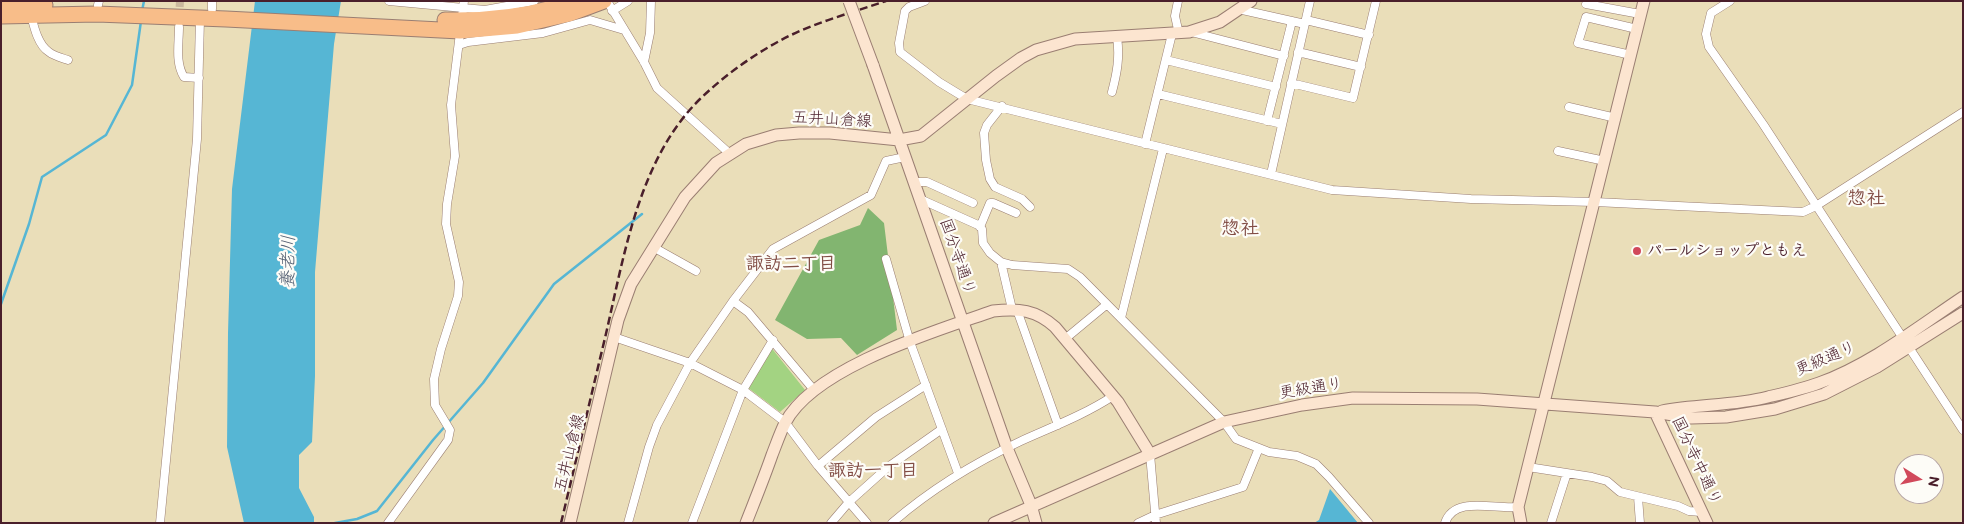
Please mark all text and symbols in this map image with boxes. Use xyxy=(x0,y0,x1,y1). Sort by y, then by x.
street label: 五井山倉線 xyxy=(792,108,872,132)
district label: 惣社 xyxy=(1847,188,1885,210)
street label: 国分寺通り xyxy=(935,216,979,298)
district label: 惣社 xyxy=(1221,218,1259,240)
water label: 養老川 xyxy=(278,235,300,289)
place label: パールショップともえ xyxy=(1647,241,1807,261)
marker: パールショップともえ xyxy=(1631,245,1643,257)
district label: 諏訪二丁目 xyxy=(746,253,836,275)
street label: 更級通り xyxy=(1793,338,1859,380)
street label: 更級通り xyxy=(1278,375,1344,403)
street label: 五井山倉線 xyxy=(551,412,589,494)
street label: 国分寺中通り xyxy=(1667,413,1725,509)
north arrow xyxy=(1894,454,1944,504)
district label: 諏訪一丁目 xyxy=(828,460,918,482)
text: N xyxy=(1924,475,1943,488)

